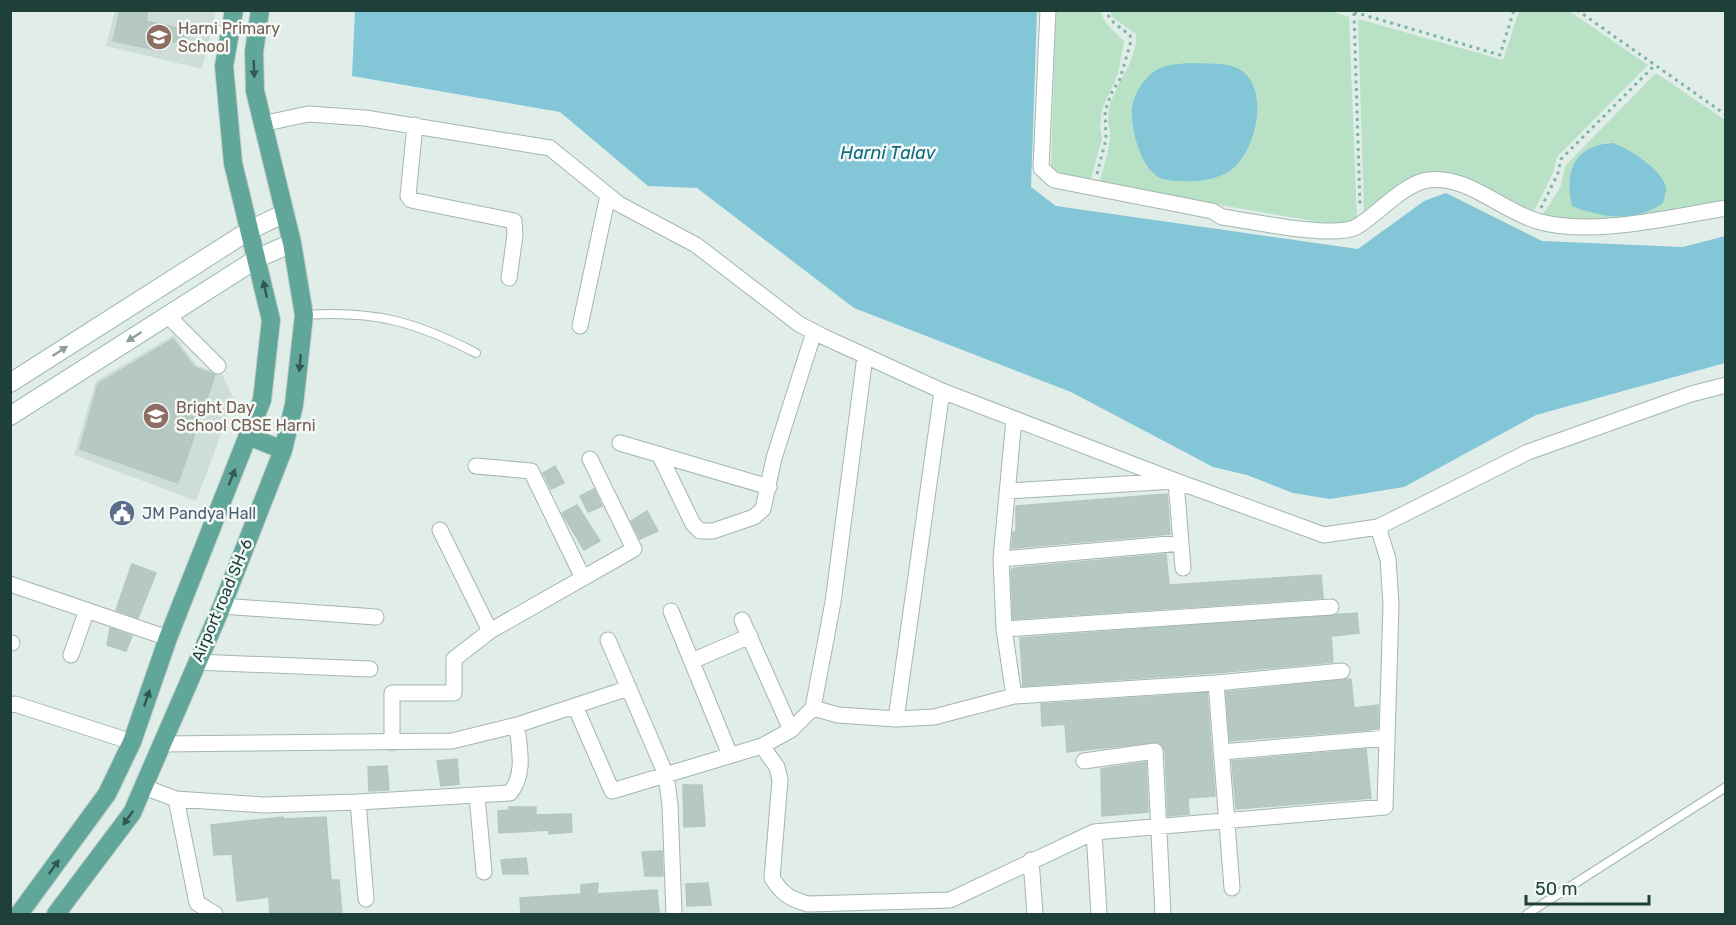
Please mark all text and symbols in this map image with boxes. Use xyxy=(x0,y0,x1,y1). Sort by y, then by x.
place label: Harni Primary School xyxy=(178,19,280,56)
school or university icon: Harni Primary School xyxy=(144,22,174,52)
one-way arrow xyxy=(250,59,259,78)
water label: Harni Talav xyxy=(840,142,937,164)
one-way arrow xyxy=(259,279,269,298)
one-way arrow xyxy=(126,332,142,343)
one-way arrow xyxy=(52,346,68,357)
one-way arrow xyxy=(295,353,305,372)
place label: Bright Day School CBSE Harni xyxy=(176,398,316,435)
school or university icon: Bright Day School CBSE Harni xyxy=(141,401,171,431)
one-way arrow xyxy=(227,467,237,485)
public building icon: JM Pandya Hall xyxy=(107,498,137,528)
place label: JM Pandya Hall xyxy=(142,504,256,523)
street label: Airport road SH-6 xyxy=(188,535,257,664)
one-way arrow xyxy=(143,689,153,707)
one-way arrow xyxy=(122,810,134,826)
one-way arrow xyxy=(48,860,60,876)
scale bar xyxy=(1526,868,1649,906)
text: 50 m xyxy=(1535,878,1578,900)

